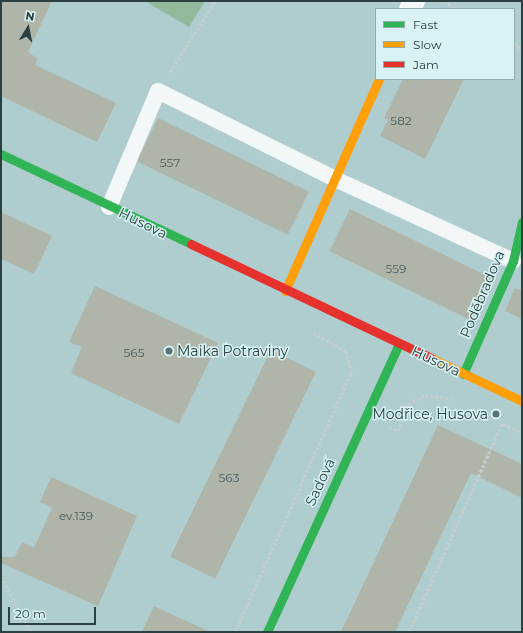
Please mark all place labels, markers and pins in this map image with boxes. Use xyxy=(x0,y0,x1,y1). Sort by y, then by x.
place label: Maika Potraviny xyxy=(177,343,288,359)
marker: Maika Potraviny xyxy=(164,346,174,356)
place label: Modřice, Husova xyxy=(372,406,488,422)
marker: Modřice, Husova xyxy=(491,409,501,419)

